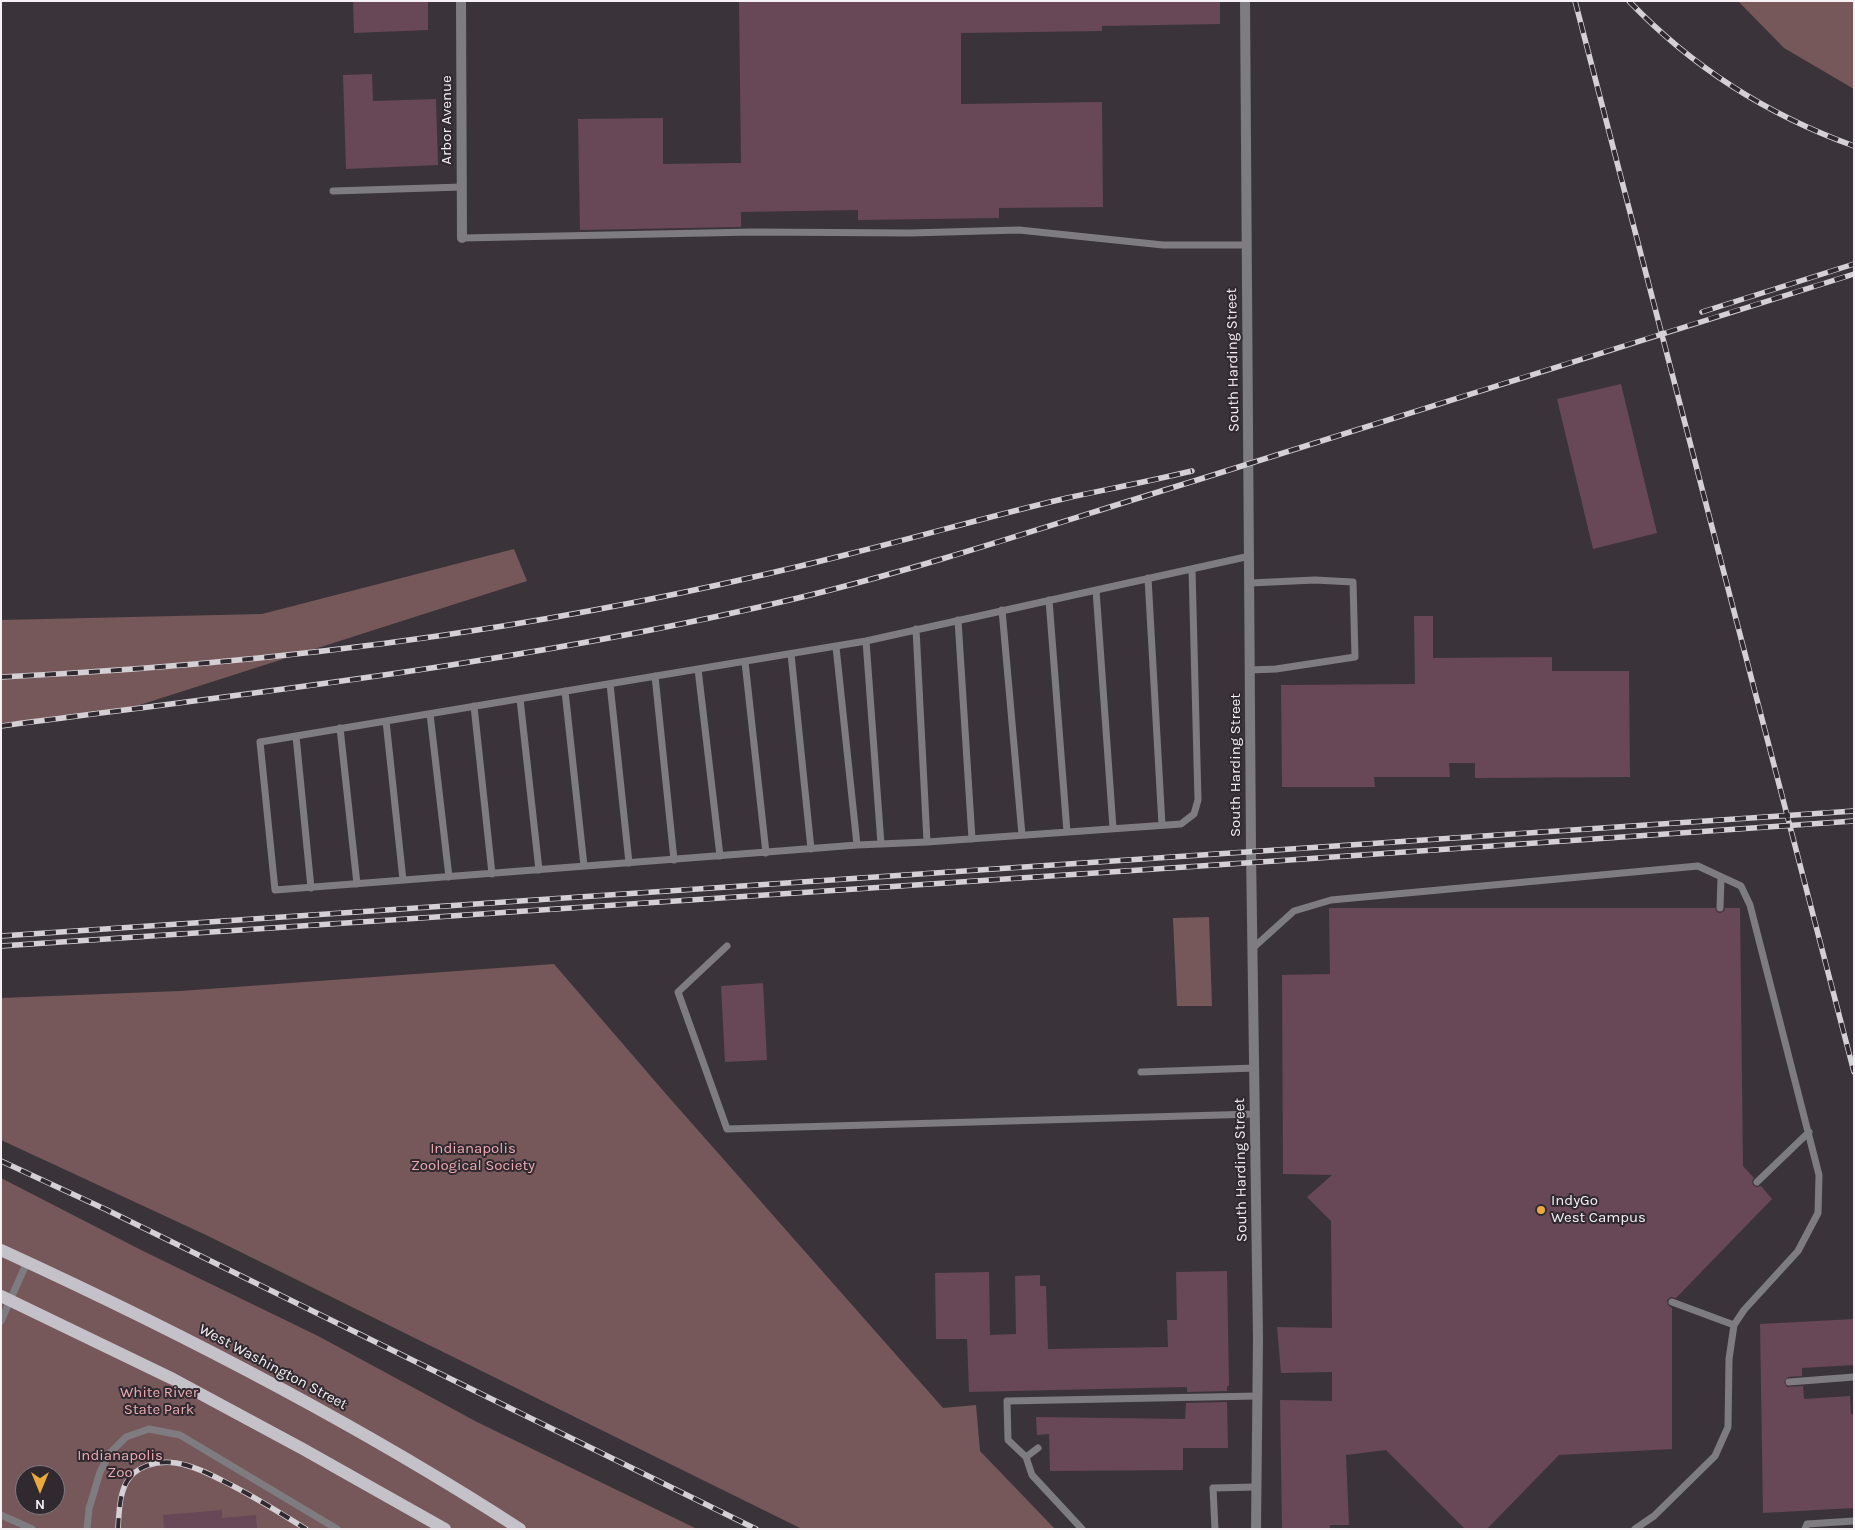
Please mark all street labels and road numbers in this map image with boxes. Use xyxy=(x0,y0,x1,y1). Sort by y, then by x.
street label: Arbor Avenue xyxy=(438,75,456,165)
street label: South Harding Street xyxy=(1223,288,1243,432)
street label: South Harding Street xyxy=(1227,693,1245,837)
street label: South Harding Street xyxy=(1231,1098,1251,1242)
street label: West Washington Street xyxy=(196,1320,350,1414)

